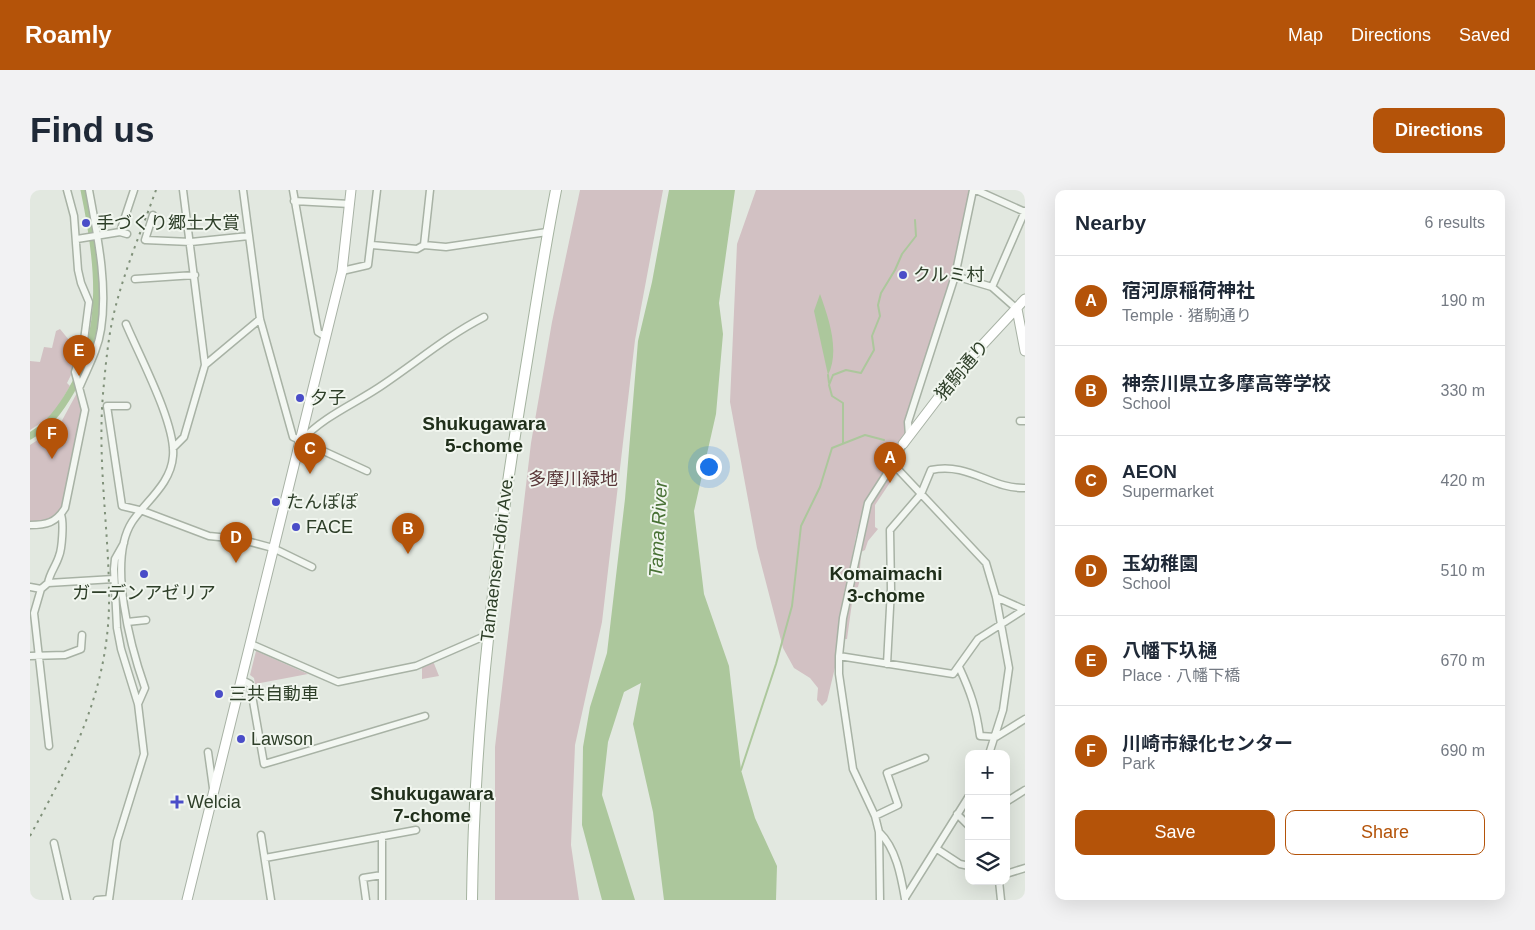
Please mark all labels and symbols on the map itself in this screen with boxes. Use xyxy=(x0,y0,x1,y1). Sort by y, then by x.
place label: 手づくり郷土大賞 xyxy=(96,213,240,233)
marker: 手づくり郷土大賞 xyxy=(80,217,92,229)
place label: クルミ村 xyxy=(913,265,984,285)
marker: クルミ村 xyxy=(897,269,909,281)
pin: E xyxy=(63,335,95,376)
street label: 猪駒通り xyxy=(931,336,993,404)
place label: 夕子 xyxy=(310,388,346,408)
marker: 夕子 xyxy=(294,392,306,404)
district label: Shukugawara 5-chome xyxy=(422,413,546,456)
pin: F xyxy=(36,418,68,459)
pin: C xyxy=(294,433,326,474)
pin: A xyxy=(874,442,906,483)
your location xyxy=(696,454,722,480)
park label: 多摩川緑地 xyxy=(528,469,618,489)
street label: Tamaensen-dōri Ave. xyxy=(477,473,517,643)
water label: Tama River xyxy=(645,480,671,578)
place label: たんぽぽ xyxy=(286,492,358,512)
marker: たんぽぽ xyxy=(270,496,282,508)
pin: B xyxy=(392,513,424,554)
place label: FACE xyxy=(306,517,353,537)
marker: FACE xyxy=(290,521,302,533)
pin: D xyxy=(220,522,252,563)
district label: Komaimachi 3-chome xyxy=(830,563,942,606)
marker: ガーデンアゼリア xyxy=(138,568,150,580)
place label: ガーデンアゼリア xyxy=(72,583,216,603)
place label: 三共自動車 xyxy=(229,684,319,704)
marker: 三共自動車 xyxy=(213,688,225,700)
place label: Lawson xyxy=(251,729,313,749)
marker: Lawson xyxy=(235,733,247,745)
district label: Shukugawara 7-chome xyxy=(370,783,494,826)
place label: Welcia xyxy=(187,792,242,812)
marker: Welcia xyxy=(171,796,183,808)

